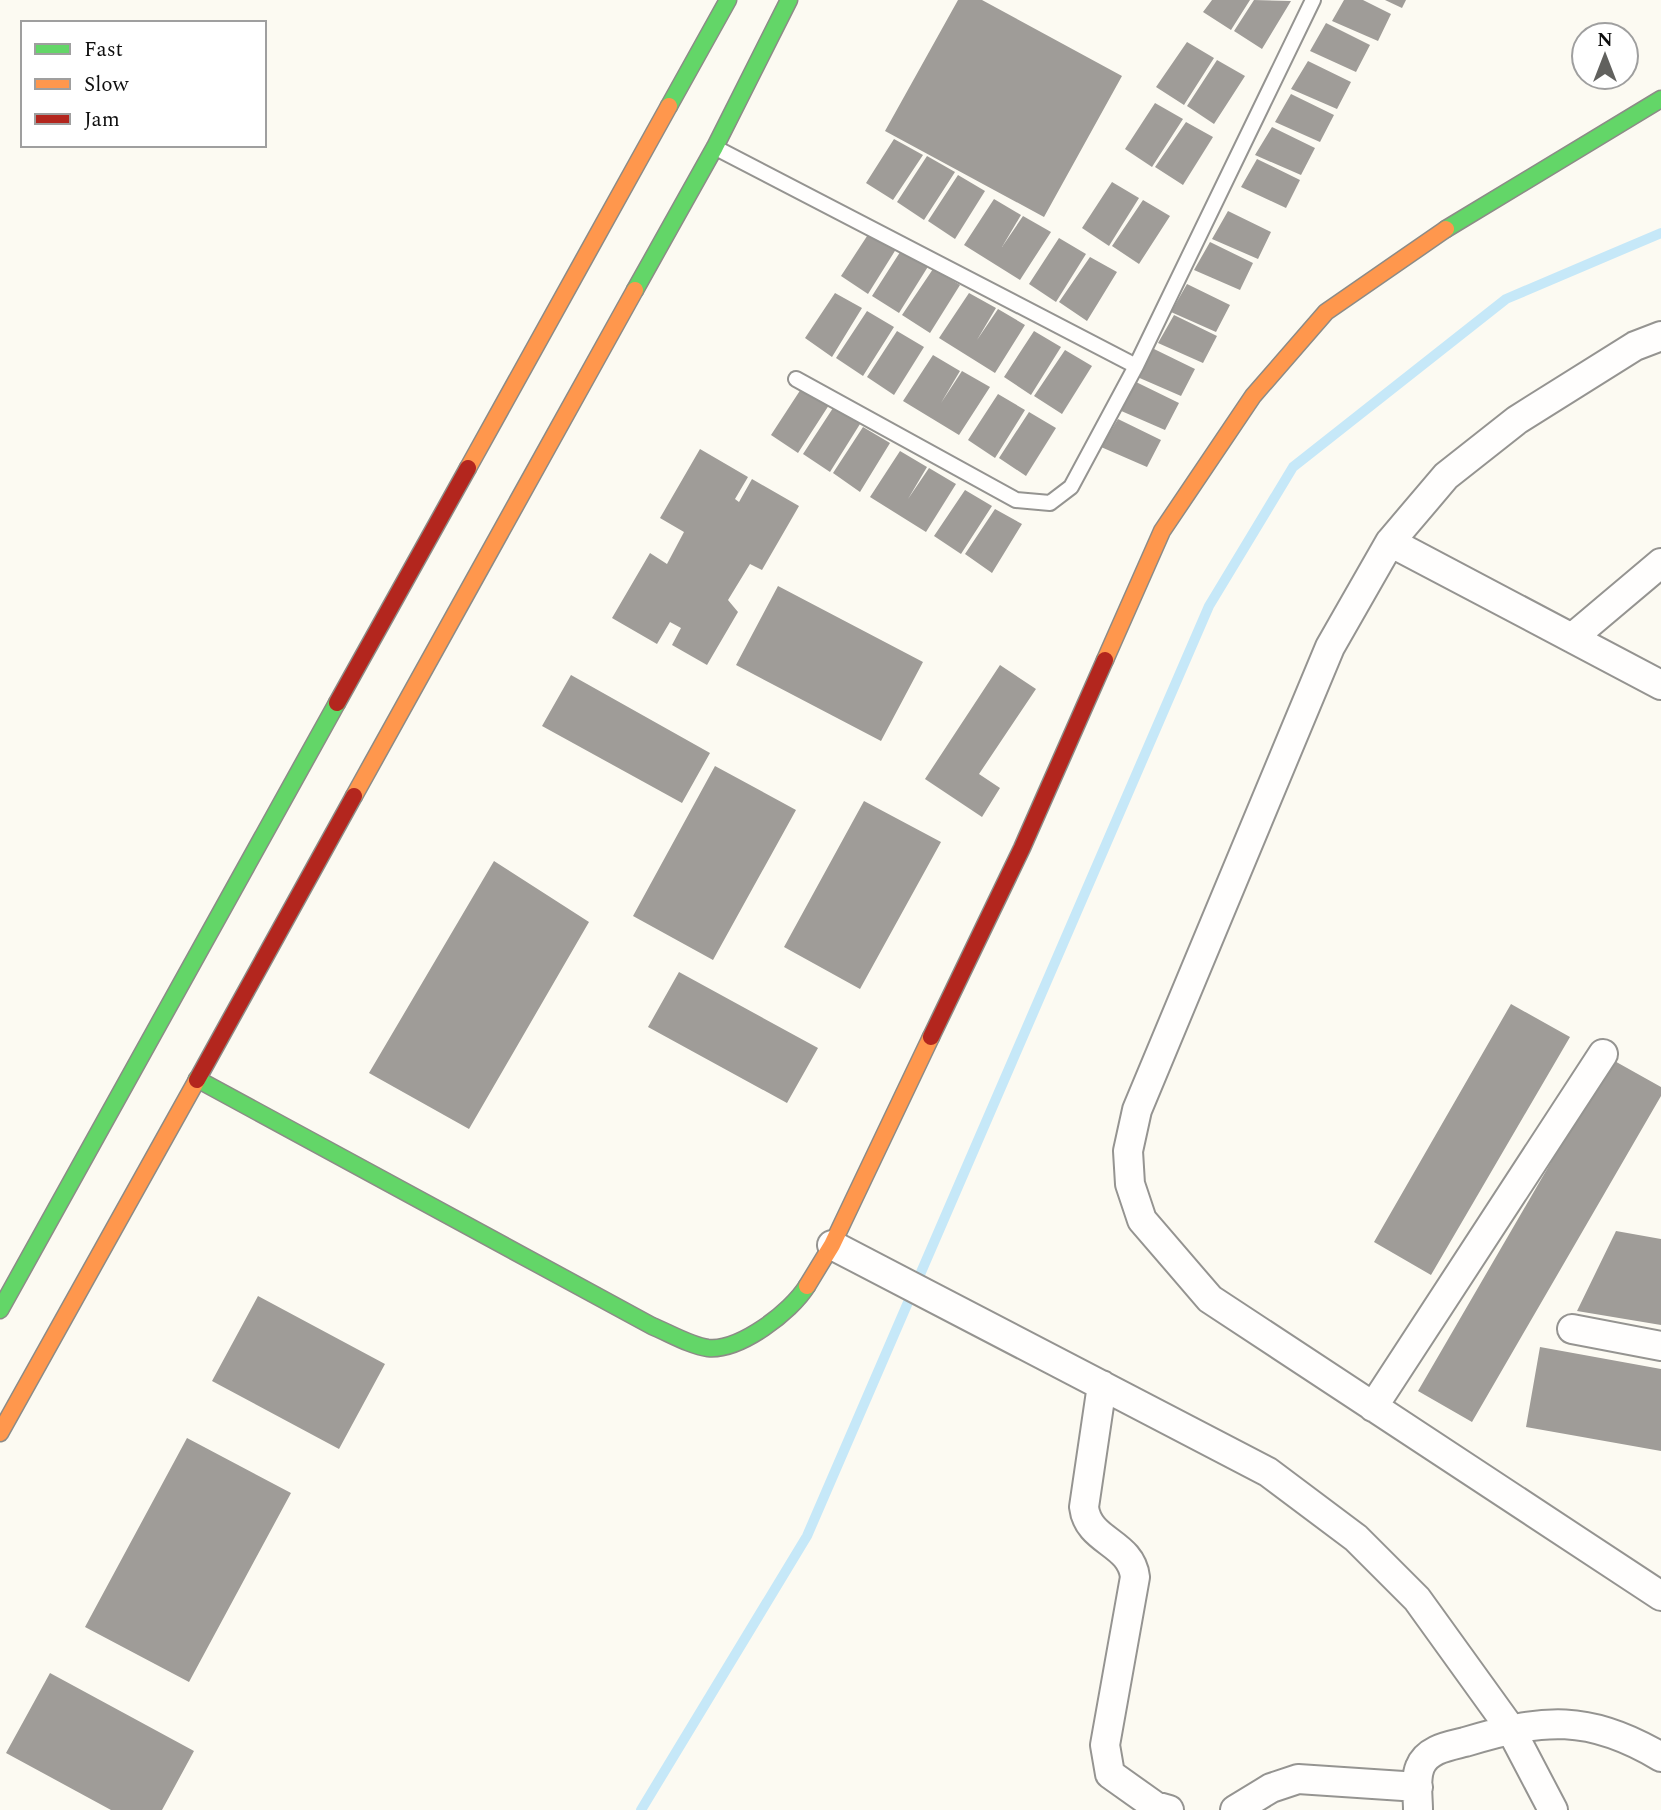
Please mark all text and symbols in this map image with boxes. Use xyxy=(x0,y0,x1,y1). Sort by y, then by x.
legend xyxy=(21,21,266,147)
north arrow xyxy=(1570,21,1640,91)
text: N xyxy=(1597,26,1613,55)
text: Fast xyxy=(84,34,123,66)
text: Slow xyxy=(84,69,130,101)
text: Jam xyxy=(84,104,120,136)

